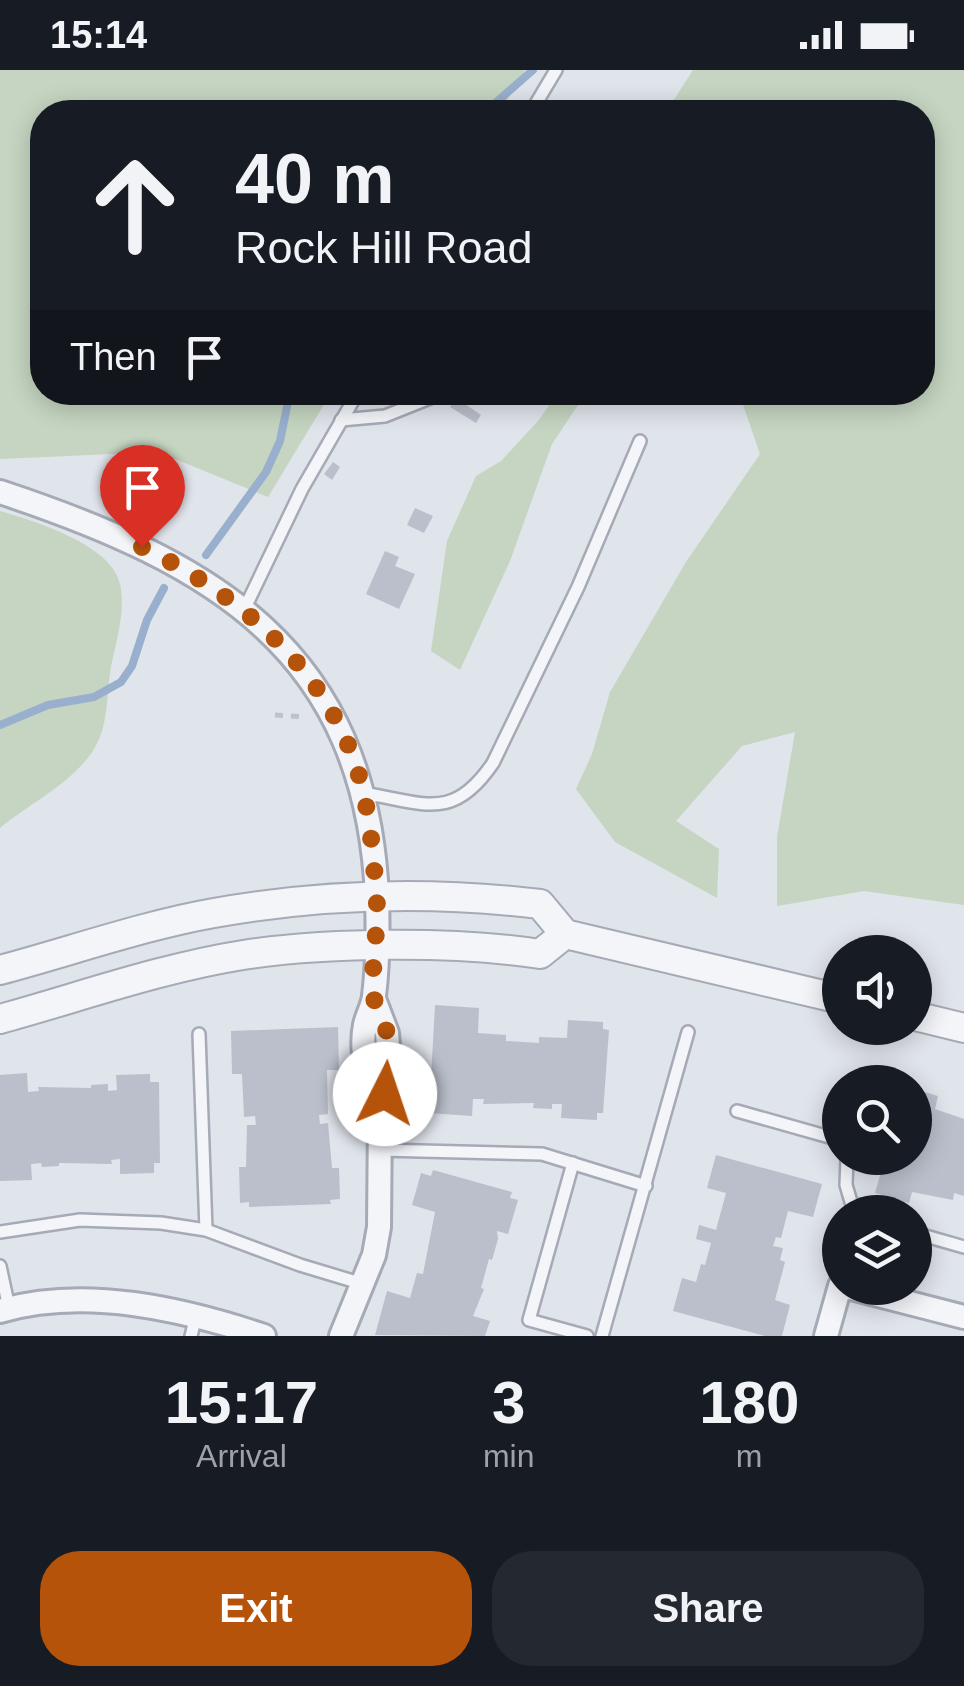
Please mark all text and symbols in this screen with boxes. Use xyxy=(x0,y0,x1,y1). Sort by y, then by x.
text: 15:14 xyxy=(50,14,147,56)
icon: ahead xyxy=(70,140,200,270)
text: 40 m xyxy=(235,140,395,218)
text: Rock Hill Road xyxy=(235,222,533,273)
icon: arrive xyxy=(177,330,232,385)
text: Then xyxy=(70,336,157,378)
pin xyxy=(100,445,185,548)
icon: arrive xyxy=(115,460,170,515)
map controls xyxy=(822,935,932,1305)
button: sound xyxy=(822,935,932,1045)
position arrow xyxy=(333,1042,437,1146)
button: search xyxy=(822,1065,932,1175)
button: layers xyxy=(822,1195,932,1305)
text: 15:17 xyxy=(165,1369,318,1436)
text: 3 xyxy=(492,1369,525,1436)
text: 180 xyxy=(699,1369,799,1436)
text: Arrival xyxy=(196,1438,287,1474)
text: min xyxy=(483,1438,534,1474)
text: m xyxy=(736,1438,763,1474)
button: Exit xyxy=(40,1551,472,1666)
button: Share xyxy=(492,1551,924,1666)

